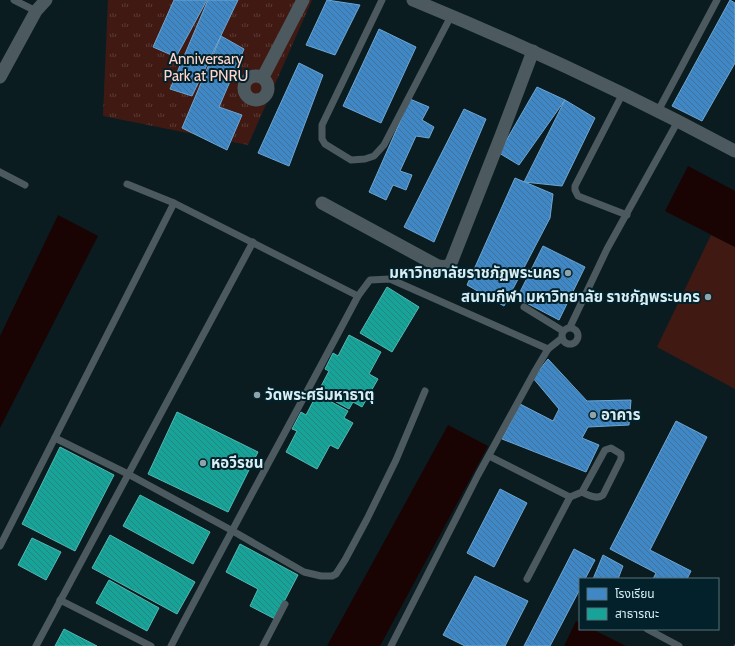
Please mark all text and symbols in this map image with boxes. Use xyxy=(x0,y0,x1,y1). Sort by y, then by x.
park label: Anniversary Park at PNRU xyxy=(164,50,248,85)
place label: มหาวิทยาลัยราชภัฏพระนคร xyxy=(389,264,560,282)
marker: มหาวิทยาลัยราชภัฏพระนคร xyxy=(563,268,573,278)
place label: สนามกีฬา มหาวิทยาลัย ราชภัฎพระนคร xyxy=(461,288,700,306)
marker: สนามกีฬา มหาวิทยาลัย ราชภัฎพระนคร xyxy=(703,292,713,302)
place label: วัดพระศรีมหาธาตุ xyxy=(265,386,374,404)
marker: วัดพระศรีมหาธาตุ xyxy=(252,390,262,400)
place label: อาคาร xyxy=(601,406,641,424)
marker: อาคาร xyxy=(588,410,598,420)
place label: หอวีรชน xyxy=(211,454,263,472)
marker: หอวีรชน xyxy=(198,458,208,468)
legend xyxy=(579,578,719,630)
text: โรงเรียน xyxy=(615,586,655,601)
text: สาธารณะ xyxy=(615,606,659,621)

